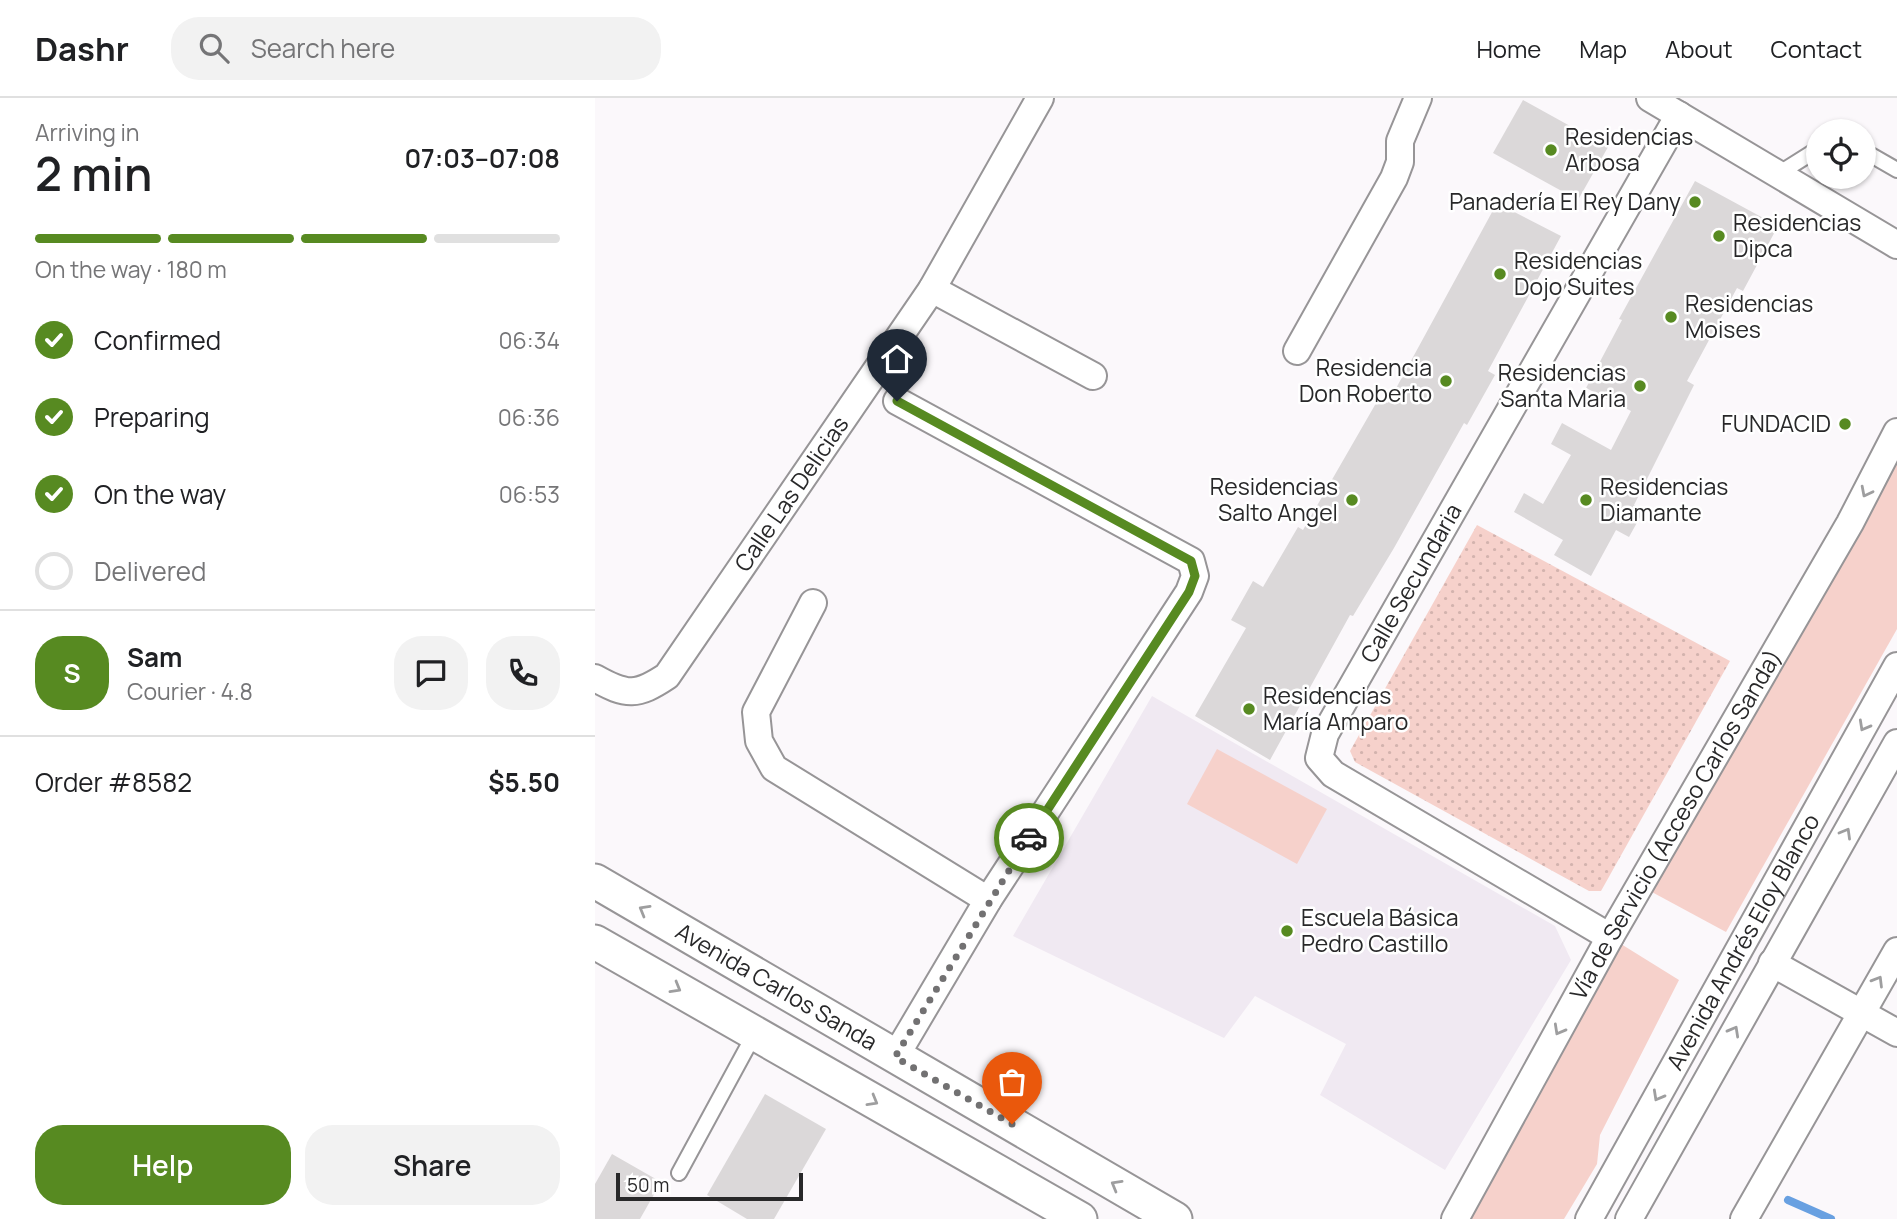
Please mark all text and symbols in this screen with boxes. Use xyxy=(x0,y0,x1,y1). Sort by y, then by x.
search box xyxy=(171,17,661,80)
text: Dashr xyxy=(35,26,129,71)
icon: search xyxy=(195,29,233,67)
text: Search here xyxy=(251,30,395,66)
text: Home xyxy=(1476,32,1541,65)
text: Map xyxy=(1579,32,1627,65)
text: About xyxy=(1665,32,1733,65)
text: Contact xyxy=(1771,32,1862,65)
text: Arriving in xyxy=(35,116,140,148)
map controls xyxy=(1806,119,1876,189)
button: locate xyxy=(1806,119,1876,189)
place label: Residencias Arbosa xyxy=(1565,120,1693,178)
text: 07:03–07:08 xyxy=(404,140,560,176)
text: 2 min xyxy=(35,142,152,205)
marker: Residencias Arbosa xyxy=(1543,142,1559,158)
place label: Panadería El Rey Dany xyxy=(1449,185,1681,217)
marker: Panadería El Rey Dany xyxy=(1687,194,1703,210)
place label: Residencias Dipca xyxy=(1733,206,1861,264)
marker: Residencias Dipca xyxy=(1711,228,1727,244)
place label: Residencias Dojo Suites xyxy=(1514,244,1642,302)
text: On the way · 180 m xyxy=(35,253,227,285)
marker: Residencias Dojo Suites xyxy=(1492,266,1508,282)
place label: Residencias Moises xyxy=(1685,287,1813,345)
marker: Residencias Moises xyxy=(1663,309,1679,325)
icon: check xyxy=(35,321,73,359)
text: Confirmed xyxy=(94,322,221,358)
text: 06:34 xyxy=(499,324,560,356)
pin xyxy=(867,329,927,401)
icon: home xyxy=(878,340,916,378)
place label: Residencia Don Roberto xyxy=(1299,351,1432,409)
place label: Residencias Santa Maria xyxy=(1498,356,1626,414)
marker: Residencia Don Roberto xyxy=(1438,373,1454,389)
marker: Residencias Santa Maria xyxy=(1632,378,1648,394)
icon: check xyxy=(35,398,73,436)
text: Preparing xyxy=(94,399,210,435)
text: 06:36 xyxy=(498,401,560,433)
place label: FUNDACID xyxy=(1721,407,1831,439)
street label: Calle Las Delicias xyxy=(726,409,855,577)
marker: FUNDACID xyxy=(1837,416,1853,432)
place label: Residencias Salto Angel xyxy=(1210,470,1338,528)
place label: Residencias Diamante xyxy=(1600,470,1728,528)
icon: check xyxy=(35,475,73,513)
text: On the way xyxy=(94,476,226,512)
text: 06:53 xyxy=(499,478,560,510)
one-way arrow xyxy=(1860,485,1874,497)
marker: Residencias Salto Angel xyxy=(1344,492,1360,508)
marker: Residencias Diamante xyxy=(1578,492,1594,508)
street label: Calle Secundaria xyxy=(1352,497,1469,668)
text: Delivered xyxy=(94,553,206,589)
button: chat xyxy=(394,636,468,710)
button: phone xyxy=(486,636,560,710)
text: Sam xyxy=(127,639,182,675)
street label: Vía de Servicio (Acceso Carlos Sanda) xyxy=(1562,643,1788,1005)
text: S xyxy=(63,655,81,691)
text: Courier · 4.8 xyxy=(127,675,253,707)
place label: Residencias María Amparo xyxy=(1263,679,1408,737)
marker: Residencias María Amparo xyxy=(1241,701,1257,717)
one-way arrow xyxy=(1859,719,1872,731)
text: Order #8582 xyxy=(35,764,192,800)
text: $5.50 xyxy=(488,764,560,800)
courier xyxy=(994,803,1064,873)
street label: Avenida Andrés Eloy Blanco xyxy=(1658,808,1827,1075)
icon: car xyxy=(1010,819,1048,857)
one-way arrow xyxy=(1838,828,1851,841)
place label: Escuela Básica Pedro Castillo xyxy=(1301,901,1459,959)
one-way arrow xyxy=(639,905,651,918)
street label: Avenida Carlos Sanda xyxy=(670,915,884,1057)
marker: Escuela Básica Pedro Castillo xyxy=(1279,923,1295,939)
one-way arrow xyxy=(1870,976,1883,989)
one-way arrow xyxy=(668,980,681,993)
one-way arrow xyxy=(1554,1023,1567,1036)
one-way arrow xyxy=(1726,1026,1739,1038)
pin xyxy=(982,1052,1042,1124)
icon: bag xyxy=(993,1063,1031,1101)
one-way arrow xyxy=(1653,1089,1666,1101)
one-way arrow xyxy=(866,1093,878,1106)
button: Help xyxy=(35,1125,291,1205)
button: Share xyxy=(305,1125,560,1205)
scale bar xyxy=(616,1170,803,1202)
text: 50 m xyxy=(627,1172,669,1198)
one-way arrow xyxy=(1110,1180,1123,1193)

